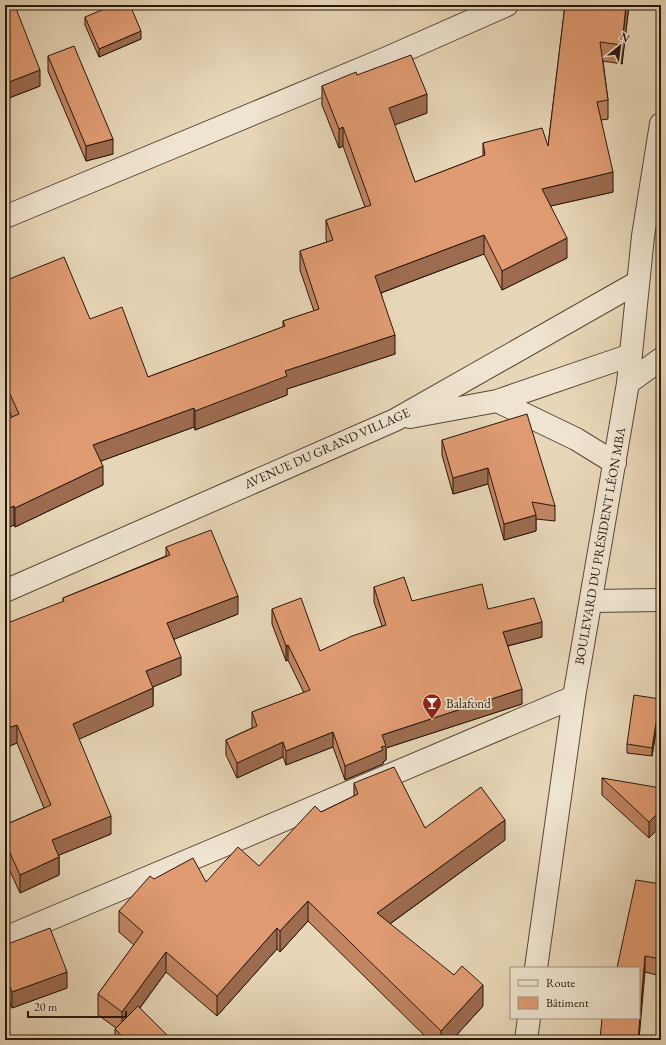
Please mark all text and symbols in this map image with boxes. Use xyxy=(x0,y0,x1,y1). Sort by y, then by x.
north arrow xyxy=(600,26,640,66)
text: N xyxy=(618,29,632,46)
street label: AVENUE DU GRAND VILLAGE xyxy=(241,404,413,493)
street label: BOULEVARD DU PRÉSIDENT LÉON MBA xyxy=(571,425,629,666)
bar icon: Balafond xyxy=(421,692,443,720)
place label: Balafond xyxy=(446,695,491,712)
legend xyxy=(510,967,640,1019)
text: Route xyxy=(546,975,576,991)
scale bar xyxy=(28,993,126,1019)
text: Bâtiment xyxy=(546,995,589,1011)
text: 20 m xyxy=(34,999,58,1015)

